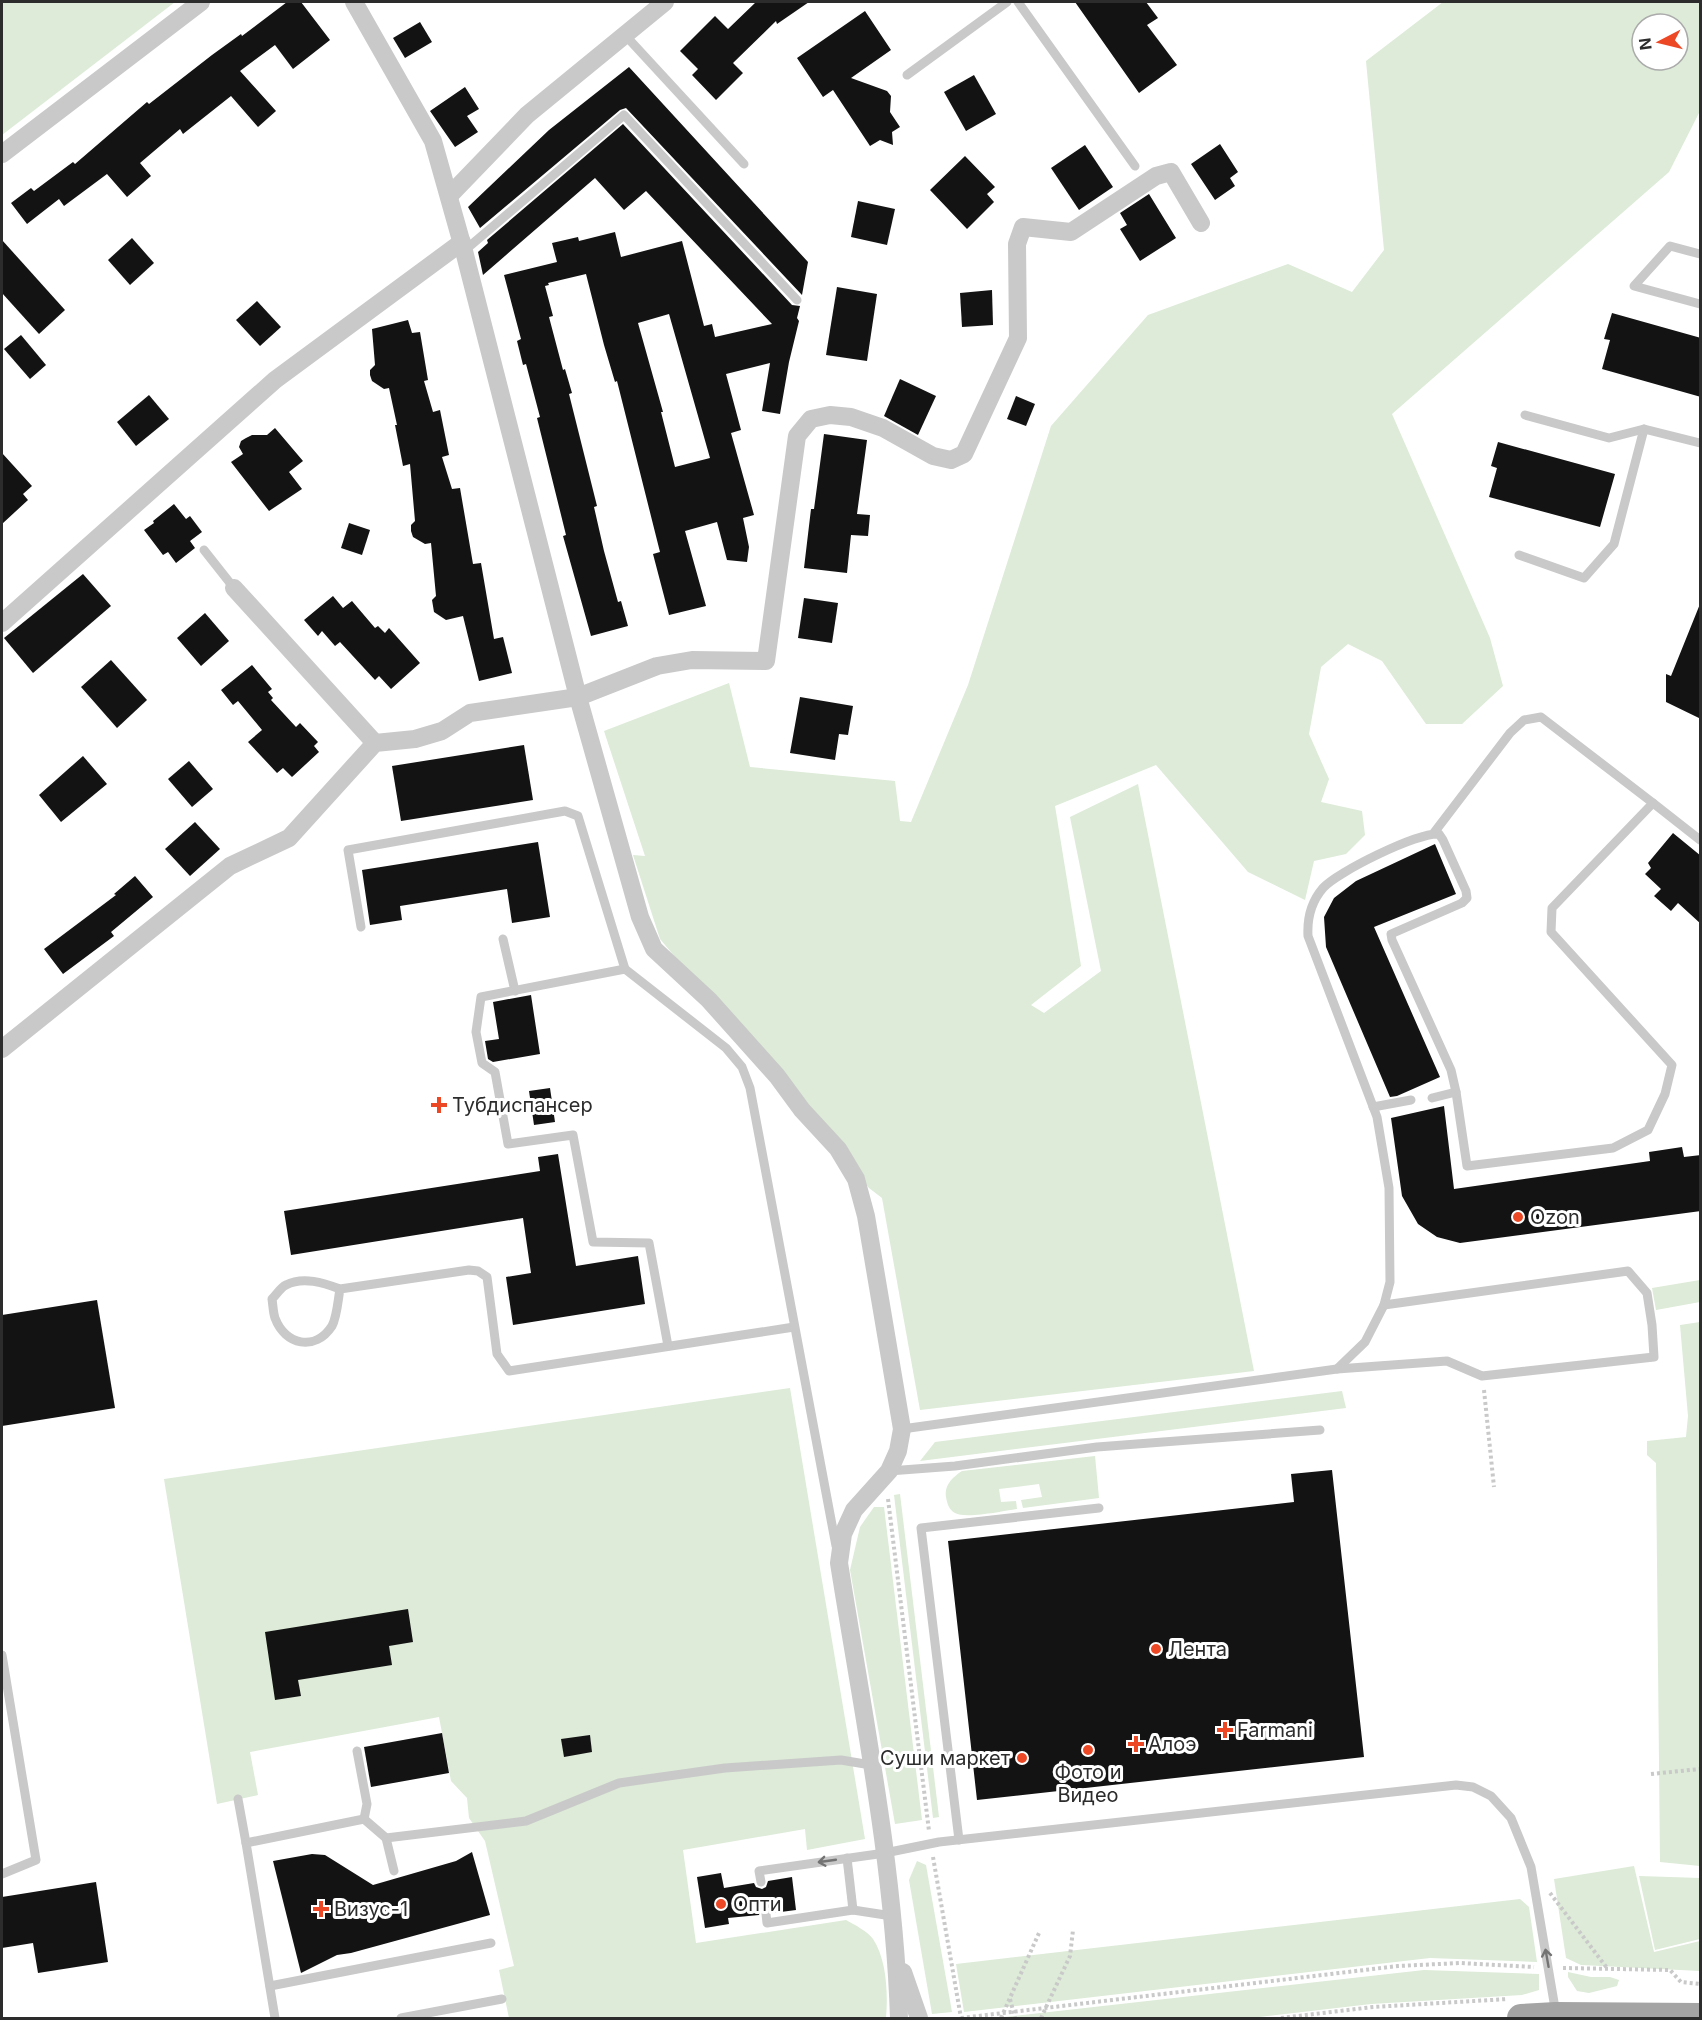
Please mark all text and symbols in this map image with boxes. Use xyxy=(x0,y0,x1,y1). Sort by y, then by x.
north arrow xyxy=(1630,12,1690,72)
text: N xyxy=(1634,37,1656,51)
place label: Тубдиспансер xyxy=(452,1093,593,1117)
marker: Тубдиспансер xyxy=(430,1096,448,1114)
place label: Ozon xyxy=(1530,1205,1580,1229)
marker: Ozon xyxy=(1511,1210,1525,1224)
place label: Лента xyxy=(1168,1637,1227,1661)
marker: Лента xyxy=(1149,1642,1163,1656)
place label: Farmani xyxy=(1237,1718,1313,1742)
marker: Farmani xyxy=(1218,1723,1232,1737)
place label: Алоэ xyxy=(1148,1732,1197,1756)
marker: Алоэ xyxy=(1129,1737,1143,1751)
marker: Фото и Видео xyxy=(1081,1743,1095,1757)
place label: Суши маркет xyxy=(880,1746,1011,1770)
marker: Суши маркет xyxy=(1015,1751,1029,1765)
place label: Фото и Видео xyxy=(1055,1760,1121,1807)
one-way arrow xyxy=(818,1856,837,1867)
place label: Опти xyxy=(733,1892,782,1916)
place label: Визус-1 xyxy=(334,1897,408,1921)
marker: Опти xyxy=(714,1897,728,1911)
marker: Визус-1 xyxy=(312,1900,330,1918)
one-way arrow xyxy=(1541,1949,1552,1969)

